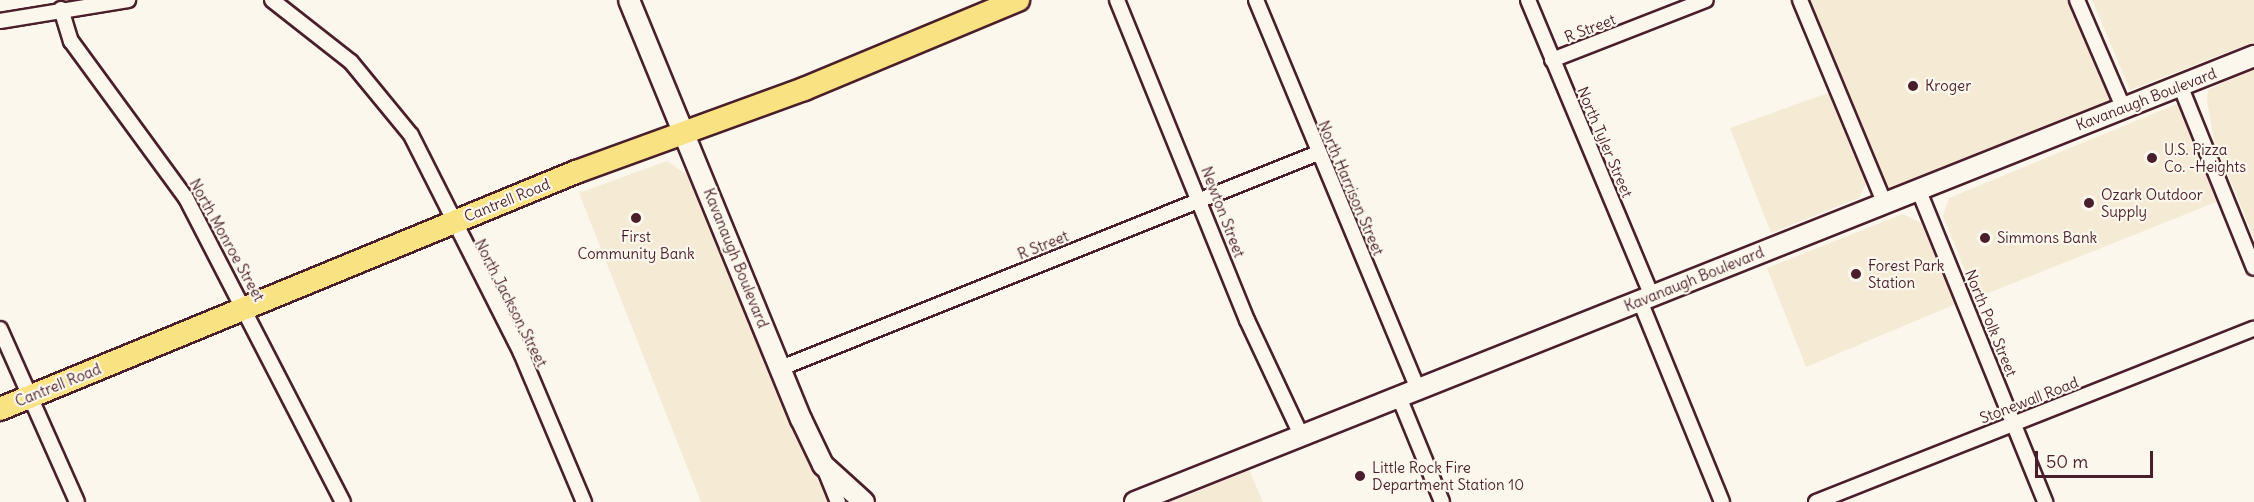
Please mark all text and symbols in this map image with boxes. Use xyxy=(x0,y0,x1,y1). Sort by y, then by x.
street label: R Street xyxy=(1562,10,1618,46)
street label: Kavanaugh Boulevard xyxy=(2073,64,2219,134)
place label: Kroger xyxy=(1925,77,1971,95)
marker: Kroger xyxy=(1906,79,1920,93)
street label: North Tyler Street xyxy=(1574,84,1636,200)
street label: North Harrison Street xyxy=(1314,118,1388,258)
place label: U.S. Pizza Co. -Heights xyxy=(2164,140,2246,175)
marker: U.S. Pizza Co. -Heights xyxy=(2145,151,2159,165)
street label: Newton Street xyxy=(1197,164,1249,260)
street label: Cantrell Road xyxy=(461,175,553,225)
street label: North Monroe Street xyxy=(186,176,268,304)
place label: Ozark Outdoor Supply xyxy=(2101,185,2203,220)
street label: Kavanaugh Boulevard xyxy=(700,186,772,330)
marker: Ozark Outdoor Supply xyxy=(2082,196,2096,210)
marker: First Community Bank xyxy=(629,211,643,225)
place label: First Community Bank xyxy=(577,227,695,262)
street label: R Street xyxy=(1015,227,1071,263)
place label: Simmons Bank xyxy=(1997,229,2097,247)
marker: Simmons Bank xyxy=(1978,231,1992,245)
street label: North Jackson Street xyxy=(471,236,551,370)
street label: Kavanaugh Boulevard xyxy=(1622,243,1766,315)
place label: Forest Park Station xyxy=(1868,256,1944,291)
marker: Forest Park Station xyxy=(1849,267,1863,281)
street label: North Polk Street xyxy=(1961,267,2021,379)
street label: Cantrell Road xyxy=(12,360,104,410)
street label: Stonewall Road xyxy=(1977,373,2081,427)
scale bar xyxy=(2038,439,2156,477)
text: 50 m xyxy=(2046,450,2088,473)
place label: Little Rock Fire Department Station 10 xyxy=(1372,458,1524,493)
marker: Little Rock Fire Department Station 10 xyxy=(1353,469,1367,483)

